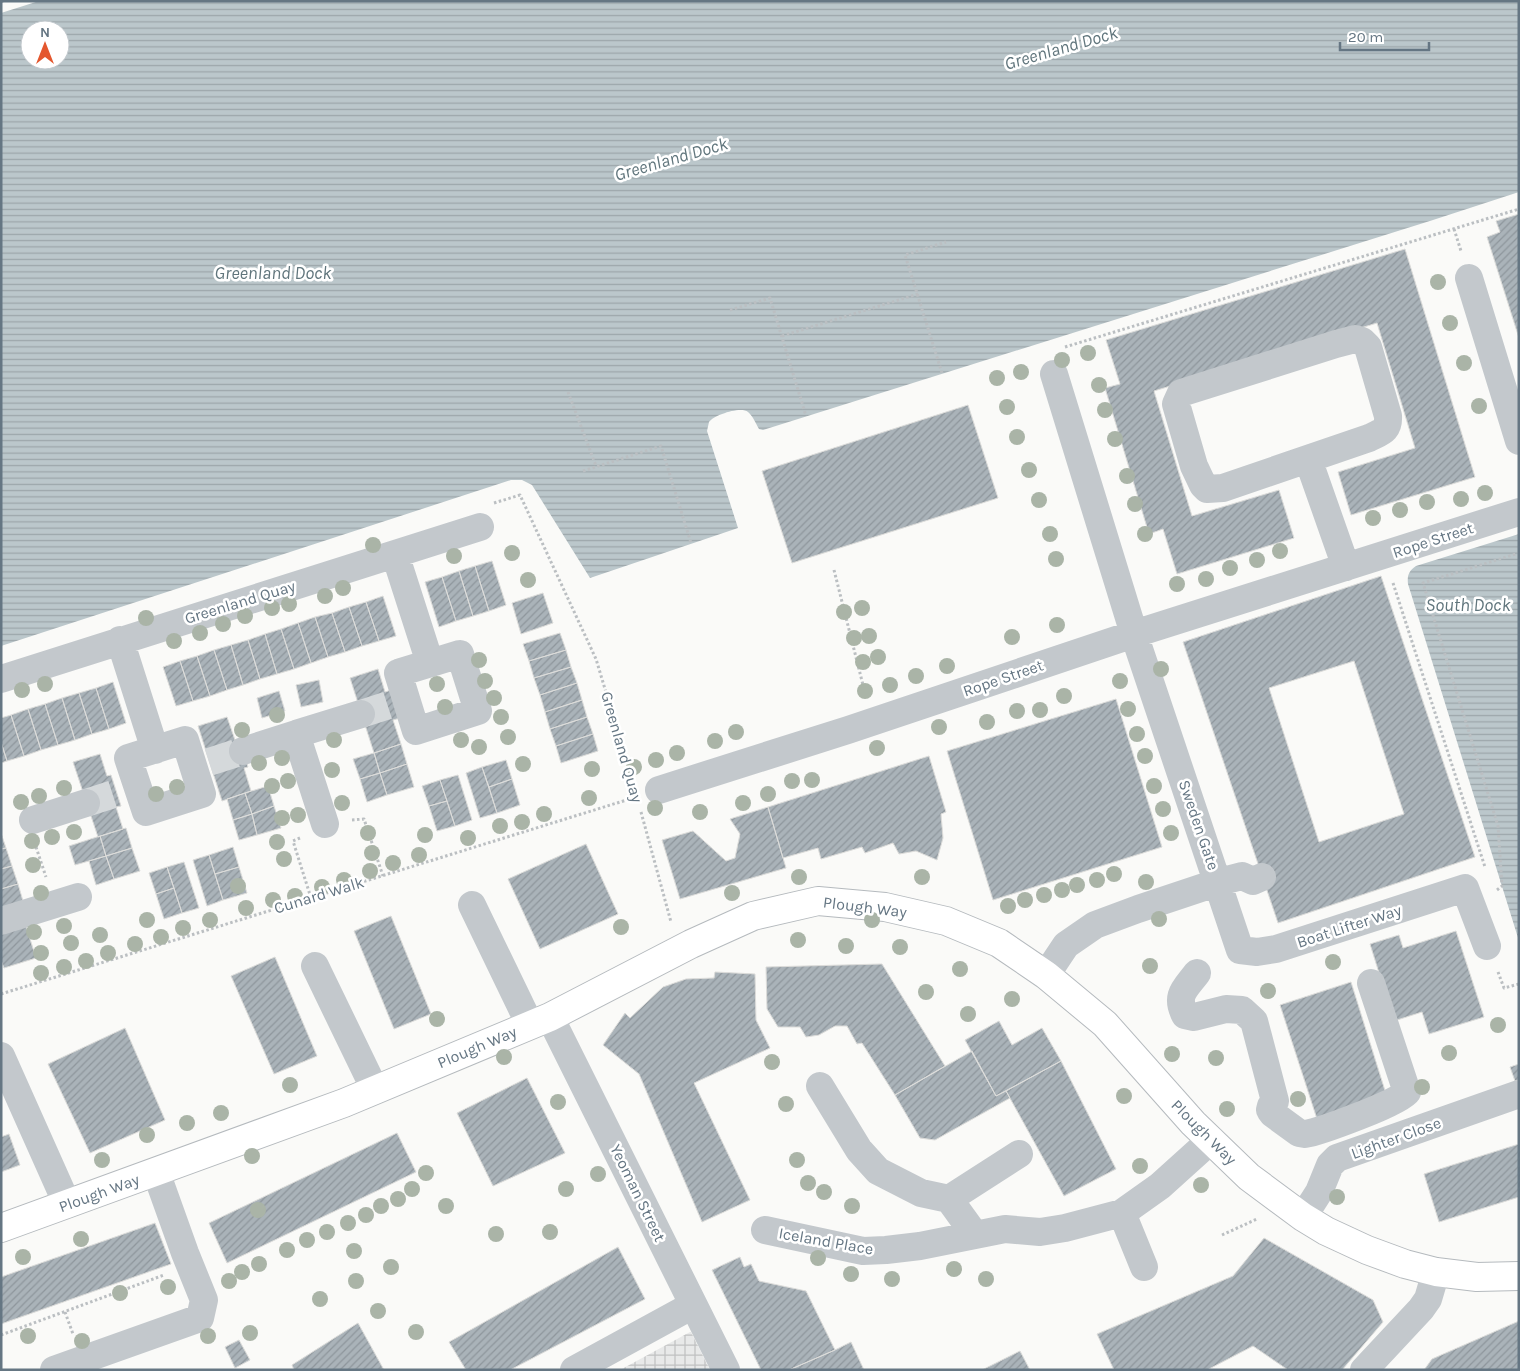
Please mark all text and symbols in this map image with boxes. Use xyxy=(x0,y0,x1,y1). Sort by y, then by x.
north arrow xyxy=(20,20,70,70)
scale bar xyxy=(1340,20,1429,52)
water label: Greenland Dock xyxy=(1002,21,1121,75)
text: N xyxy=(40,24,50,41)
text: 20 m xyxy=(1348,28,1383,46)
water label: Greenland Dock xyxy=(612,132,731,186)
water label: Greenland Dock xyxy=(215,262,332,284)
street label: Rope Street xyxy=(1390,518,1476,562)
street label: Greenland Quay xyxy=(182,576,298,628)
water label: South Dock xyxy=(1425,594,1511,616)
street label: Rope Street xyxy=(960,655,1046,701)
street label: Greenland Quay xyxy=(597,689,647,805)
street label: Sweden Gate xyxy=(1175,777,1223,873)
street label: Cunard Walk xyxy=(272,872,366,918)
street label: Plough Way xyxy=(822,892,909,922)
street label: Boat Lifter Way xyxy=(1294,900,1404,952)
street label: Plough Way xyxy=(434,1022,520,1072)
street label: Plough Way xyxy=(1167,1095,1241,1169)
street label: Lighter Close xyxy=(1348,1113,1444,1163)
street label: Yeoman Street xyxy=(606,1141,670,1245)
street label: Plough Way xyxy=(56,1169,142,1216)
street label: Iceland Place xyxy=(777,1223,875,1259)

